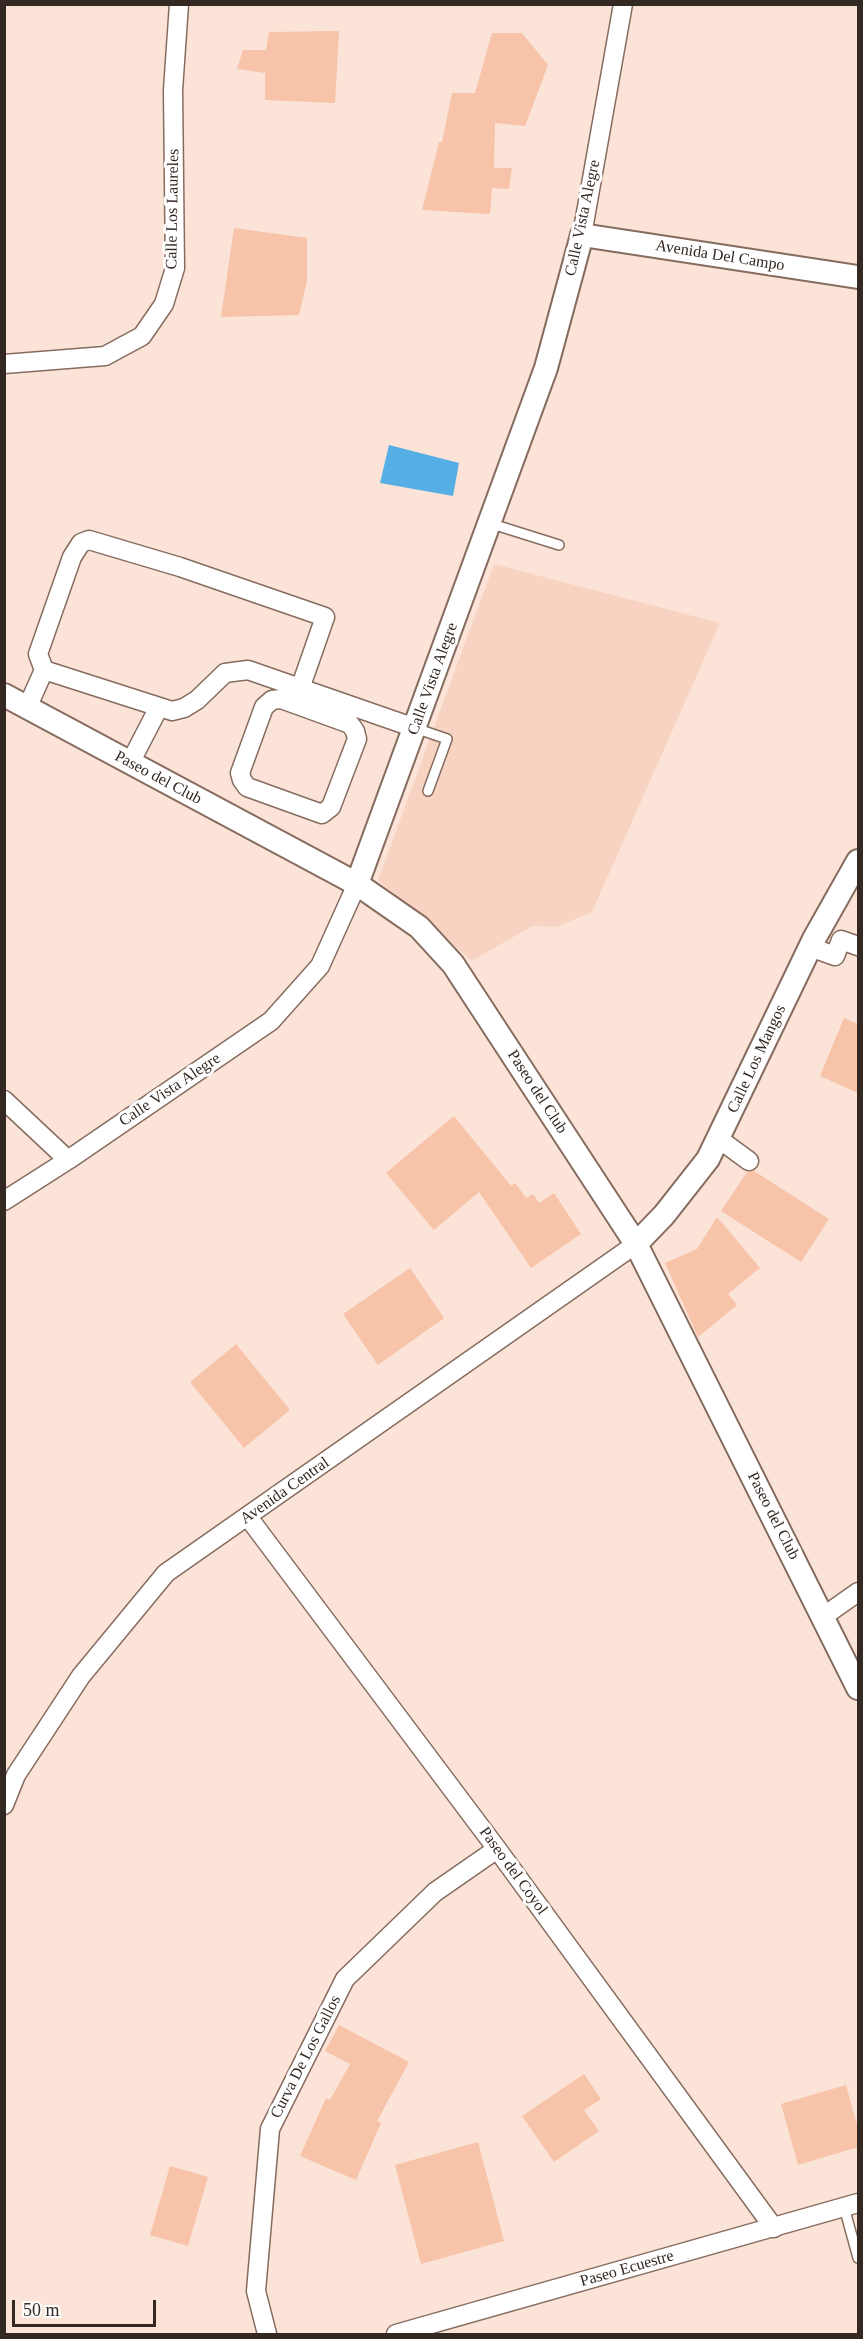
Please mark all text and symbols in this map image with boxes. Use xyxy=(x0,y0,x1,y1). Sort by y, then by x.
street label: Calle Los Laureles xyxy=(162,148,184,270)
street label: Calle Vista Alegre xyxy=(561,158,605,278)
street label: Avenida Del Campo xyxy=(654,236,786,276)
street label: Calle Vista Alegre xyxy=(404,620,462,738)
street label: Paseo del Club xyxy=(111,747,205,809)
street label: Calle Los Mangos xyxy=(724,1002,790,1116)
street label: Paseo del Club xyxy=(503,1047,571,1137)
street label: Calle Vista Alegre xyxy=(116,1049,224,1131)
street label: Avenida Central xyxy=(237,1453,333,1529)
street label: Paseo del Club xyxy=(743,1469,803,1563)
street label: Paseo del Coyol xyxy=(475,1823,551,1919)
street label: Curva De Los Gallos xyxy=(267,1992,345,2122)
street label: Paseo Ecuestre xyxy=(578,2246,676,2292)
scale bar xyxy=(15,2288,159,2326)
text: 50 m xyxy=(23,2300,60,2320)

